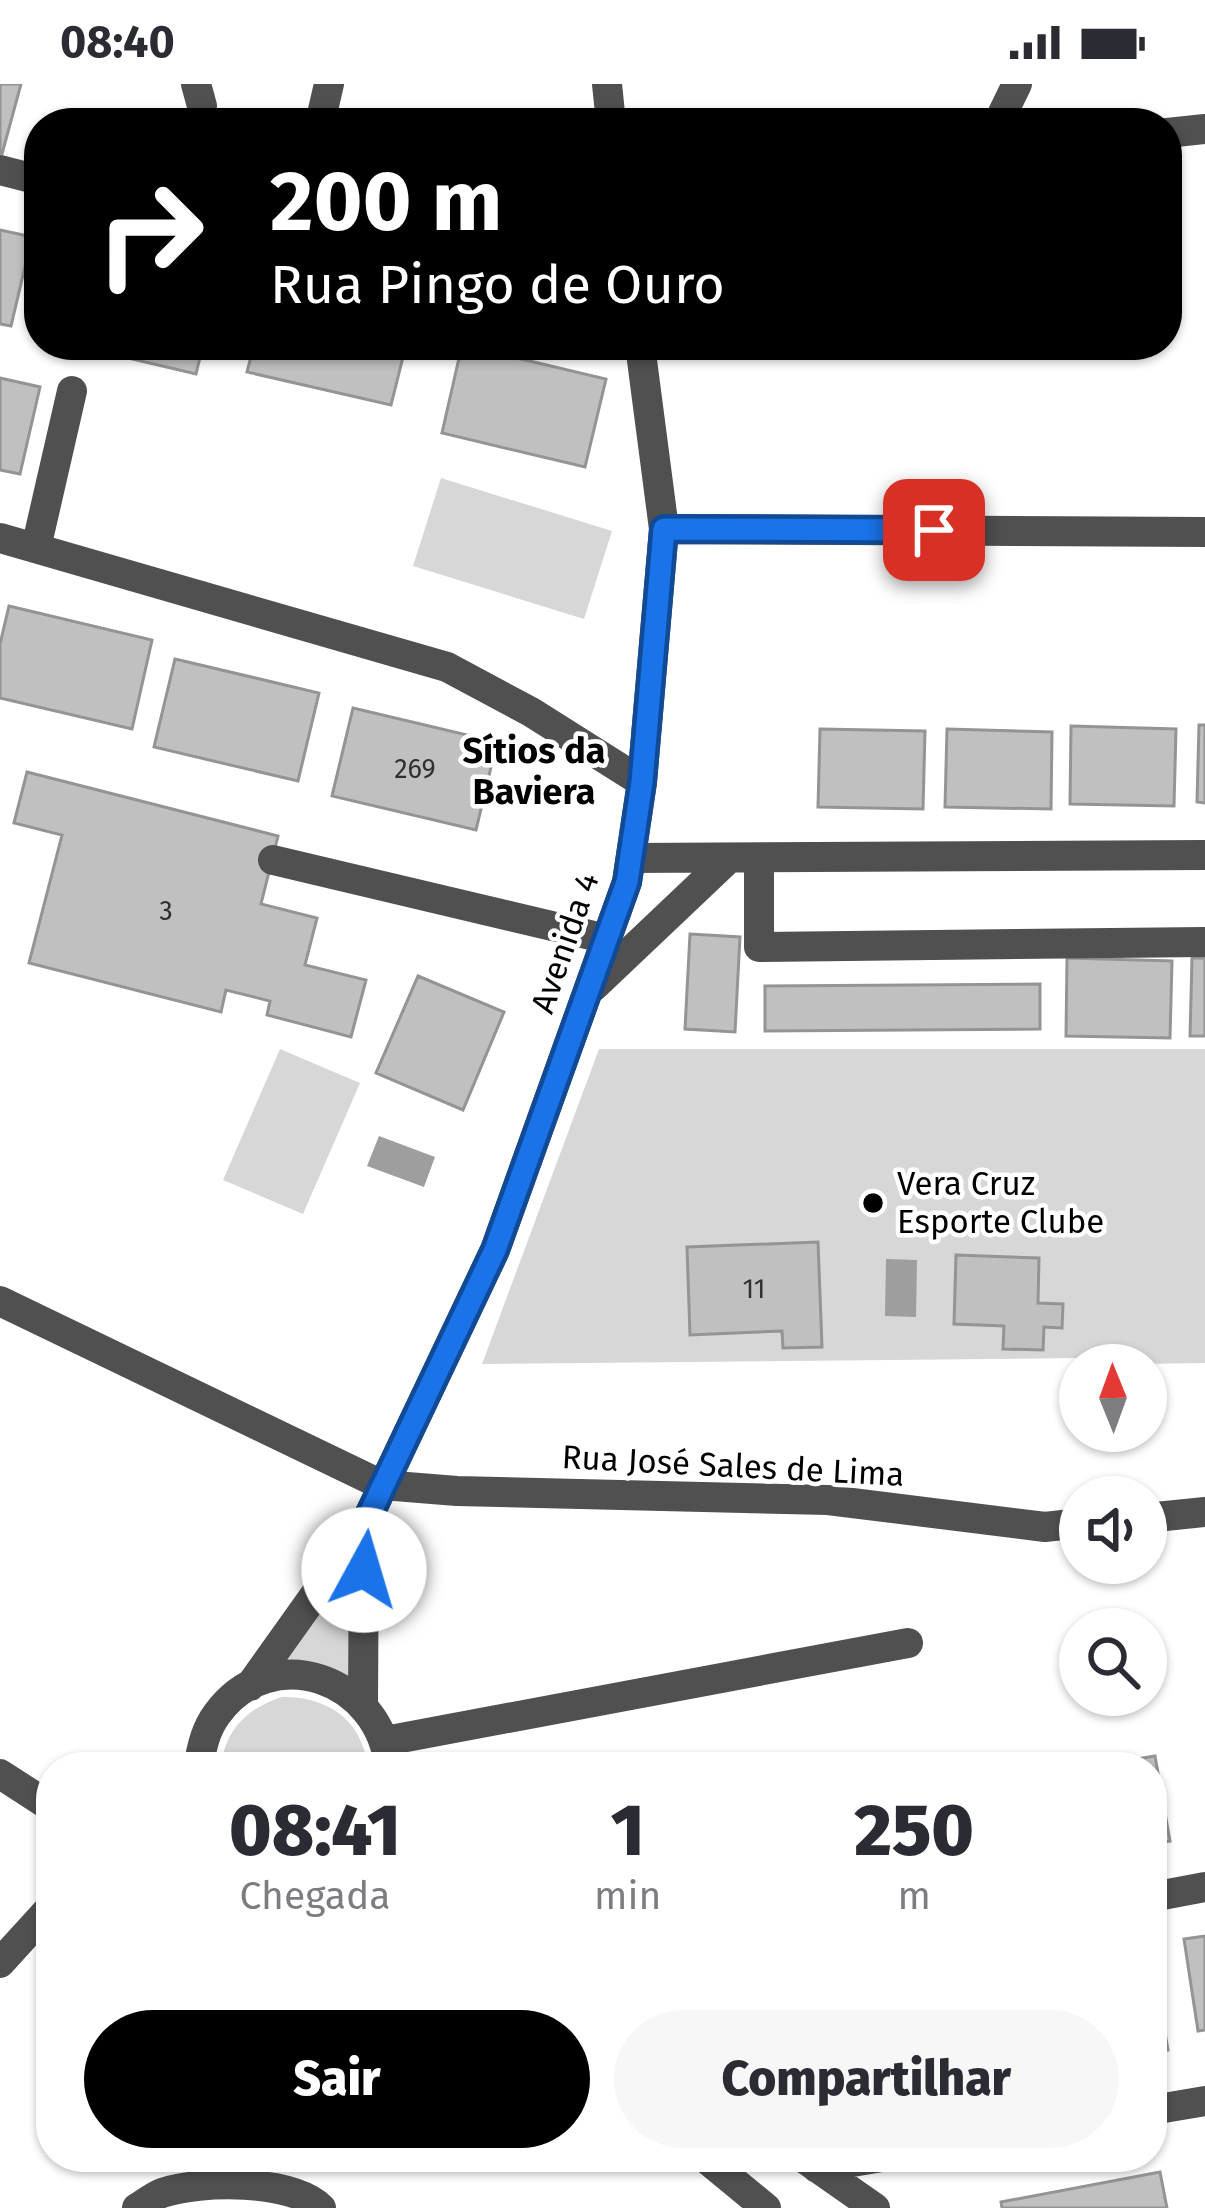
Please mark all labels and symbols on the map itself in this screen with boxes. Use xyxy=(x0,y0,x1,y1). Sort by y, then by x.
pin xyxy=(883,479,985,581)
district label: Sítios da Baviera xyxy=(462,729,606,814)
house number: 269 xyxy=(394,753,436,785)
street label: Avenida 4 xyxy=(522,868,608,1018)
house number: 3 xyxy=(159,895,173,927)
place label: Vera Cruz Esporte Clube xyxy=(897,1164,1104,1242)
marker: Vera Cruz Esporte Clube xyxy=(860,1190,886,1216)
house number: 11 xyxy=(742,1273,766,1305)
north arrow xyxy=(1059,1344,1167,1452)
street label: Rua José Sales de Lima xyxy=(561,1437,905,1495)
position arrow xyxy=(301,1507,427,1633)

